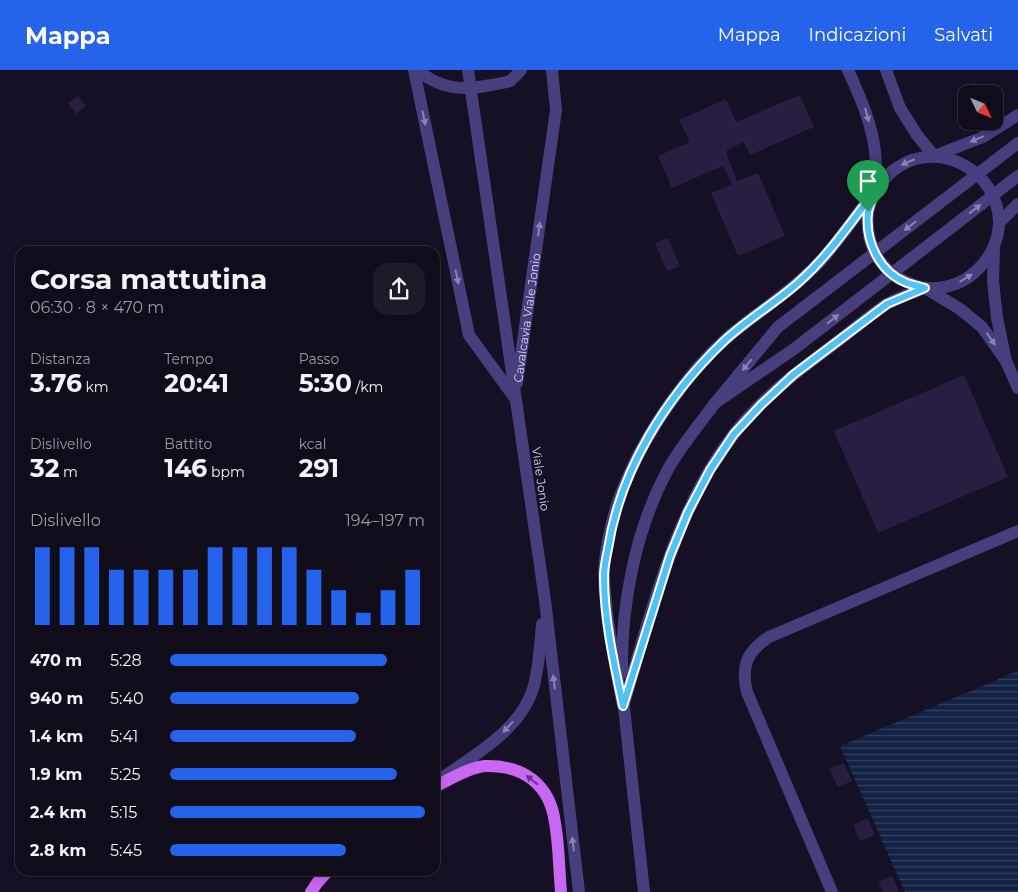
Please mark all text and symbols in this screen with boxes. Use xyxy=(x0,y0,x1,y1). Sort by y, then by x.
text: Mappa xyxy=(25,21,110,50)
text: Mappa xyxy=(718,24,781,46)
text: Indicazioni xyxy=(809,24,906,46)
text: Salvati xyxy=(934,24,993,46)
north arrow xyxy=(958,85,1002,130)
map controls xyxy=(958,85,1003,130)
one-way arrow xyxy=(863,108,871,123)
one-way arrow xyxy=(420,110,428,126)
one-way arrow xyxy=(970,135,984,143)
one-way arrow xyxy=(901,159,915,167)
pin xyxy=(847,160,889,211)
icon: arrive xyxy=(854,167,882,195)
one-way arrow xyxy=(968,204,981,215)
one-way arrow xyxy=(535,220,543,236)
one-way arrow xyxy=(904,220,917,231)
street label: Cavalcavia Viale Jonio xyxy=(510,252,543,383)
text: Corsa mattutina xyxy=(30,262,267,296)
button: share xyxy=(373,263,425,315)
one-way arrow xyxy=(453,269,461,284)
one-way arrow xyxy=(959,273,972,282)
text: 06:30 · 8 × 470 m xyxy=(30,298,164,317)
one-way arrow xyxy=(826,314,839,325)
one-way arrow xyxy=(986,332,996,346)
text: Distanza xyxy=(30,350,91,368)
text: Tempo xyxy=(164,350,213,368)
text: Passo xyxy=(299,350,339,368)
one-way arrow xyxy=(741,358,752,371)
text: 3.76 xyxy=(30,368,82,398)
text: 20:41 xyxy=(164,368,229,398)
text: 5:30 xyxy=(299,368,352,398)
text: km xyxy=(82,378,109,396)
text: /km xyxy=(352,378,383,396)
text: Dislivello xyxy=(30,435,92,453)
text: Battito xyxy=(164,435,212,453)
text: kcal xyxy=(299,435,327,453)
street label: Viale Jonio xyxy=(529,446,553,512)
text: 32 xyxy=(30,453,59,483)
text: 146 xyxy=(164,453,207,483)
text: 291 xyxy=(299,453,339,483)
text: m xyxy=(59,463,78,481)
text: bpm xyxy=(207,463,245,481)
text: Dislivello xyxy=(30,511,101,530)
text: 194–197 m xyxy=(345,511,425,530)
text: 470 m xyxy=(30,651,82,670)
text: 5:28 xyxy=(110,651,142,670)
one-way arrow xyxy=(550,674,558,690)
text: 940 m xyxy=(30,689,83,708)
text: 5:40 xyxy=(110,689,144,708)
one-way arrow xyxy=(502,721,514,733)
text: 1.4 km xyxy=(30,727,83,746)
text: 5:41 xyxy=(110,727,138,746)
text: 1.9 km xyxy=(30,765,82,784)
text: 5:25 xyxy=(110,765,141,784)
one-way arrow xyxy=(525,775,539,785)
text: 2.4 km xyxy=(30,803,87,822)
text: 5:15 xyxy=(110,803,137,822)
one-way arrow xyxy=(569,835,577,851)
text: 2.8 km xyxy=(30,841,86,860)
text: 5:45 xyxy=(110,841,142,860)

